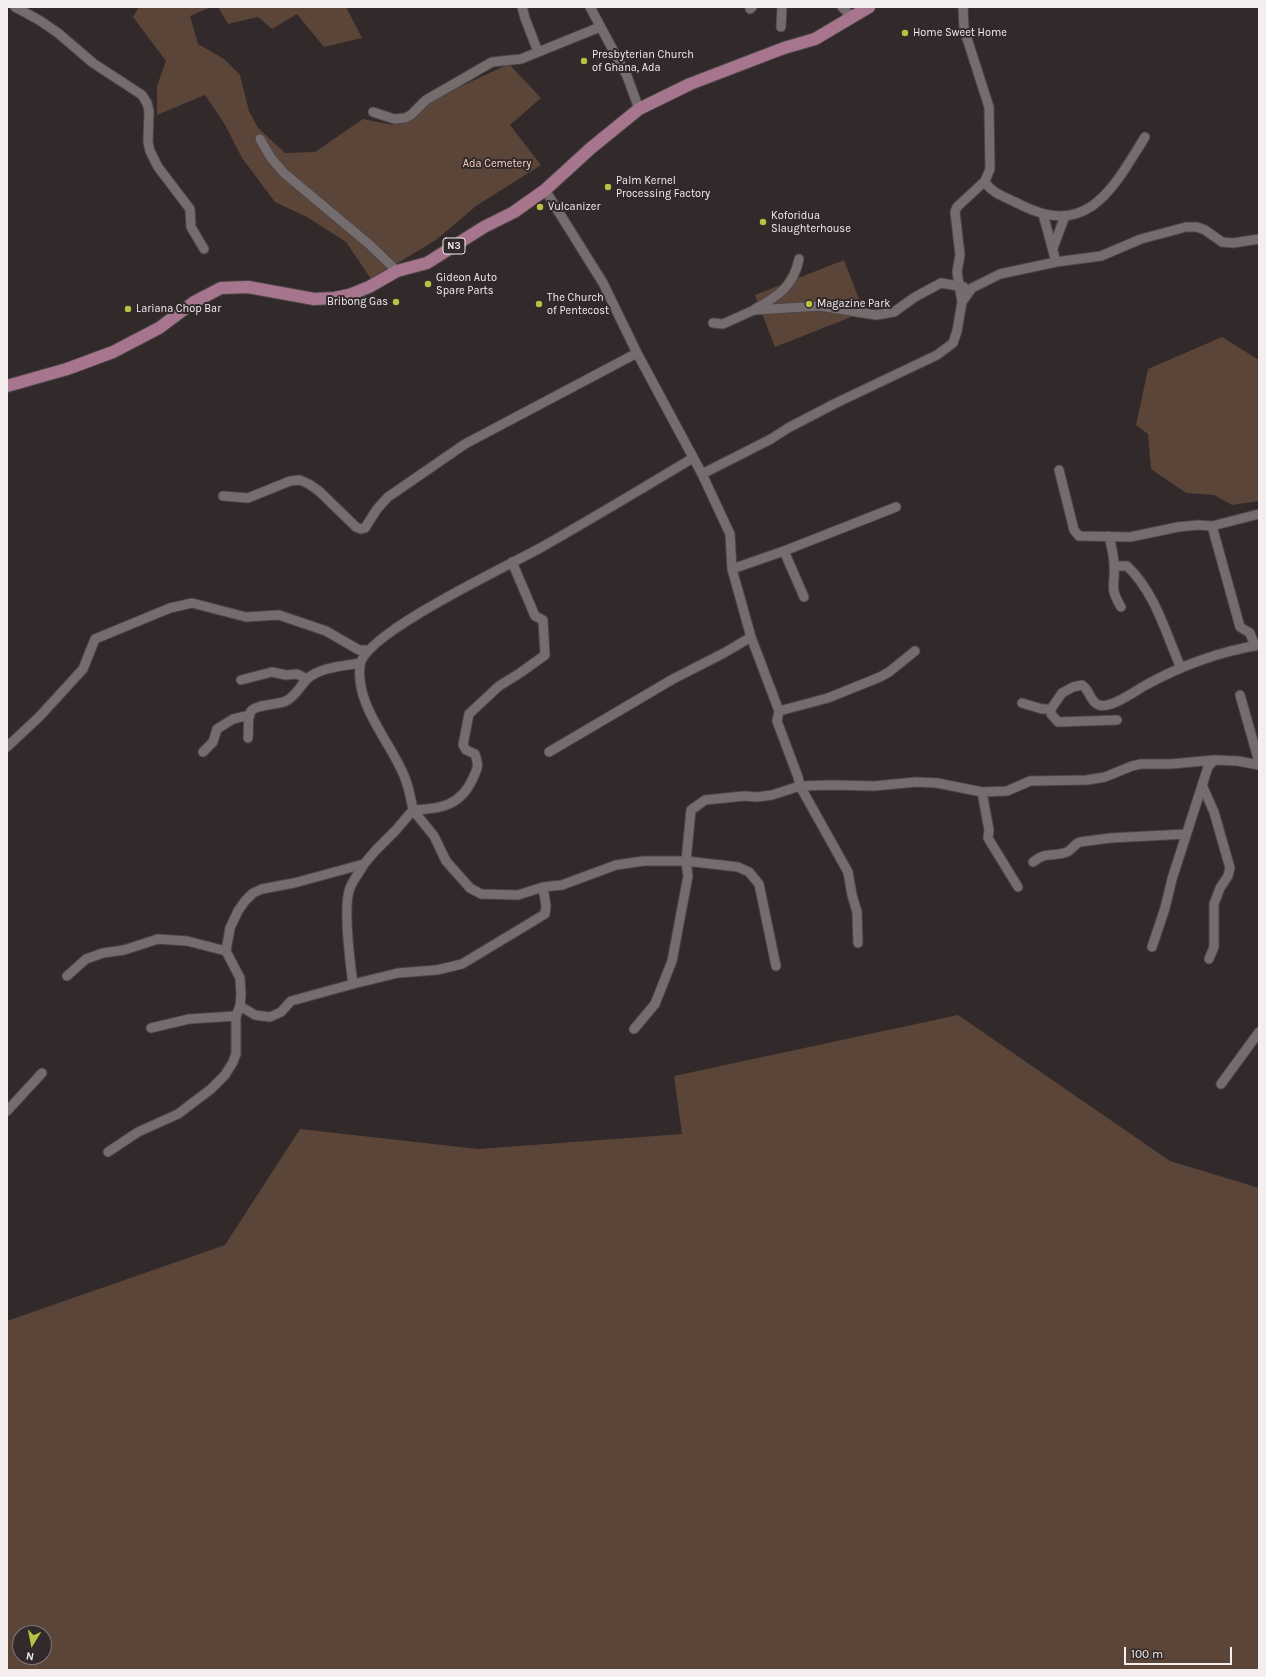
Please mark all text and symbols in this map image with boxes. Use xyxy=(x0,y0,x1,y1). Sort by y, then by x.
place label: Home Sweet Home xyxy=(913,26,1007,40)
marker: Home Sweet Home xyxy=(900,28,910,38)
place label: Presbyterian Church of Ghana, Ada xyxy=(592,48,694,74)
marker: Presbyterian Church of Ghana, Ada xyxy=(579,56,589,66)
park label: Ada Cemetery xyxy=(463,157,531,171)
place label: Palm Kernel Processing Factory xyxy=(616,174,710,200)
marker: Palm Kernel Processing Factory xyxy=(603,182,613,192)
place label: Vulcanizer xyxy=(548,200,600,214)
marker: Vulcanizer xyxy=(535,202,545,212)
place label: Koforidua Slaughterhouse xyxy=(771,209,851,235)
marker: Koforidua Slaughterhouse xyxy=(758,217,768,227)
road number: N3 xyxy=(443,238,465,254)
place label: Gideon Auto Spare Parts xyxy=(436,271,497,297)
marker: Gideon Auto Spare Parts xyxy=(423,279,433,289)
place label: The Church of Pentecost xyxy=(547,291,609,317)
place label: Bribong Gas xyxy=(327,295,388,309)
marker: Bribong Gas xyxy=(391,297,401,307)
place label: Magazine Park xyxy=(817,297,890,311)
marker: The Church of Pentecost xyxy=(534,299,544,309)
marker: Magazine Park xyxy=(804,299,814,309)
place label: Lariana Chop Bar xyxy=(136,302,221,316)
marker: Lariana Chop Bar xyxy=(123,304,133,314)
north arrow xyxy=(12,1625,52,1665)
scale bar xyxy=(1126,1639,1234,1665)
text: 100 m xyxy=(1131,1647,1163,1661)
text: N xyxy=(25,1649,35,1663)

